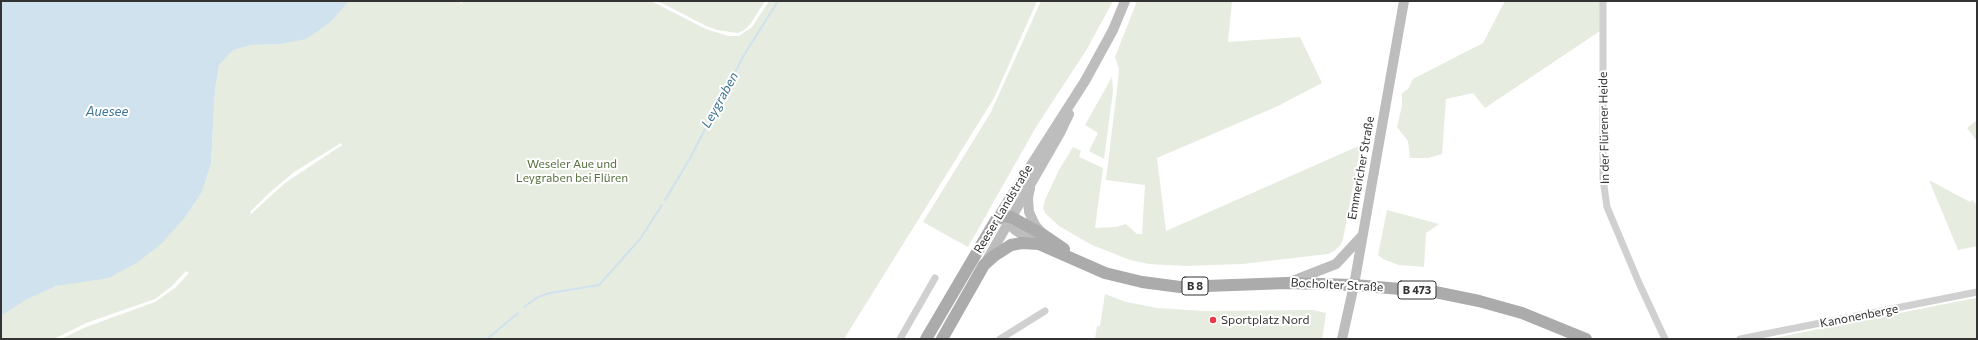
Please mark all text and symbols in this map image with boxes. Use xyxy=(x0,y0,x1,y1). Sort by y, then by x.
water label: Leygraben xyxy=(698,69,742,131)
street label: In der Flürener Heide xyxy=(1596,72,1612,184)
water label: Auesee xyxy=(86,104,128,120)
street label: Emmericher Straße xyxy=(1345,115,1377,221)
park label: Weseler Aue und Leygraben bei Flüren xyxy=(516,157,628,185)
street label: Reeser Landstraße xyxy=(971,162,1035,256)
street label: Bocholter Straße xyxy=(1290,275,1384,295)
road number: B 8 xyxy=(1182,277,1208,295)
road number: B 473 xyxy=(1398,281,1436,299)
street label: Kanonenberge xyxy=(1819,301,1899,331)
place label: Sportplatz Nord xyxy=(1221,313,1309,327)
marker: Sportplatz Nord xyxy=(1208,315,1218,325)

